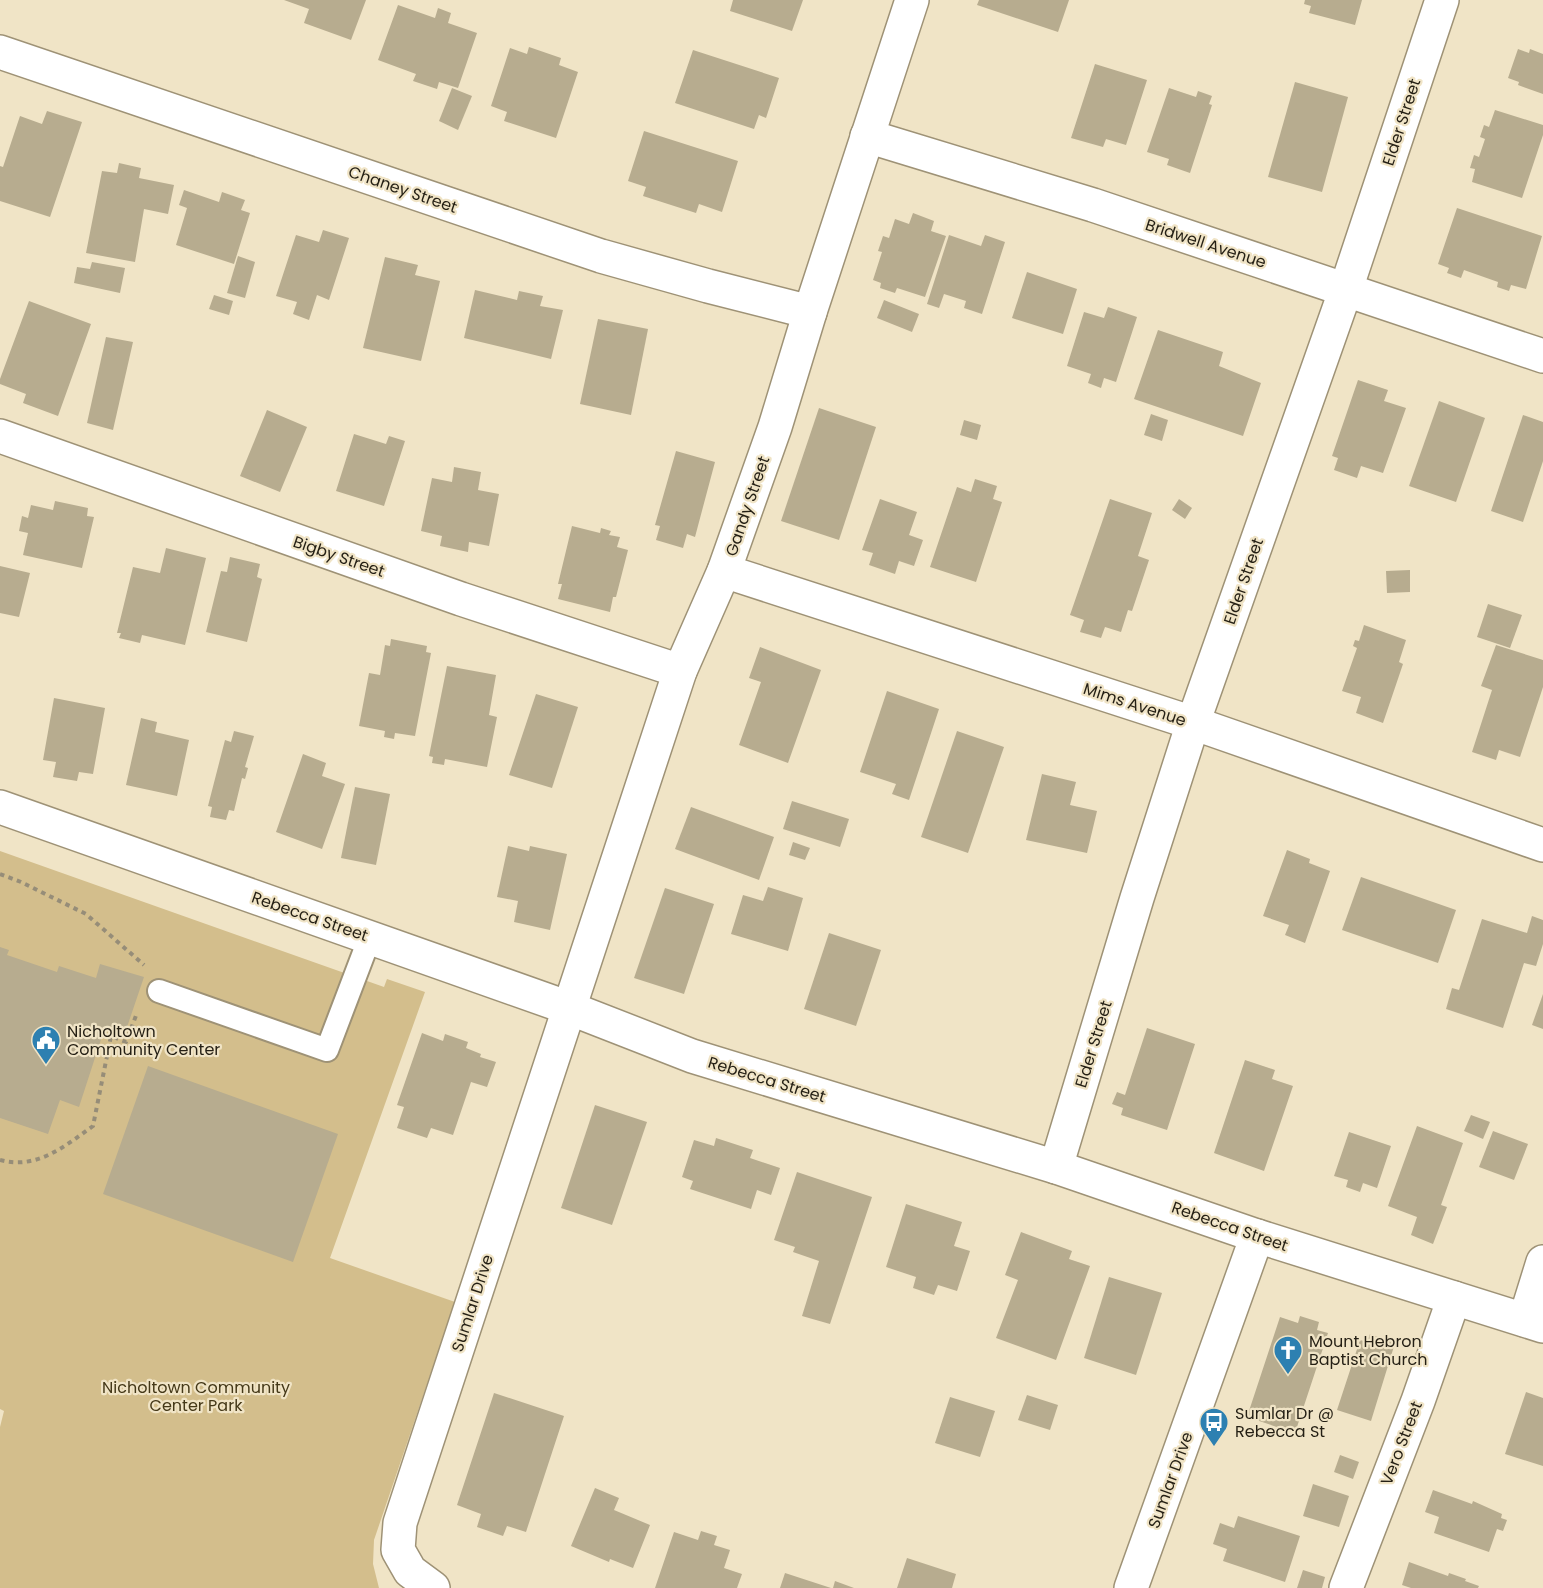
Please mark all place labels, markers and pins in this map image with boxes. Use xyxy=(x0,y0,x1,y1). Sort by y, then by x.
place label: Nicholtown Community Center xyxy=(67,1020,220,1061)
public building icon: Nicholtown Community Center xyxy=(30,1024,62,1066)
place label: Mount Hebron Baptist Church xyxy=(1309,1330,1427,1371)
church icon: Mount Hebron Baptist Church xyxy=(1272,1334,1304,1376)
place label: Sumlar Dr @ Rebecca St xyxy=(1235,1402,1334,1443)
bus stop icon: Sumlar Dr @ Rebecca St xyxy=(1198,1406,1230,1448)

